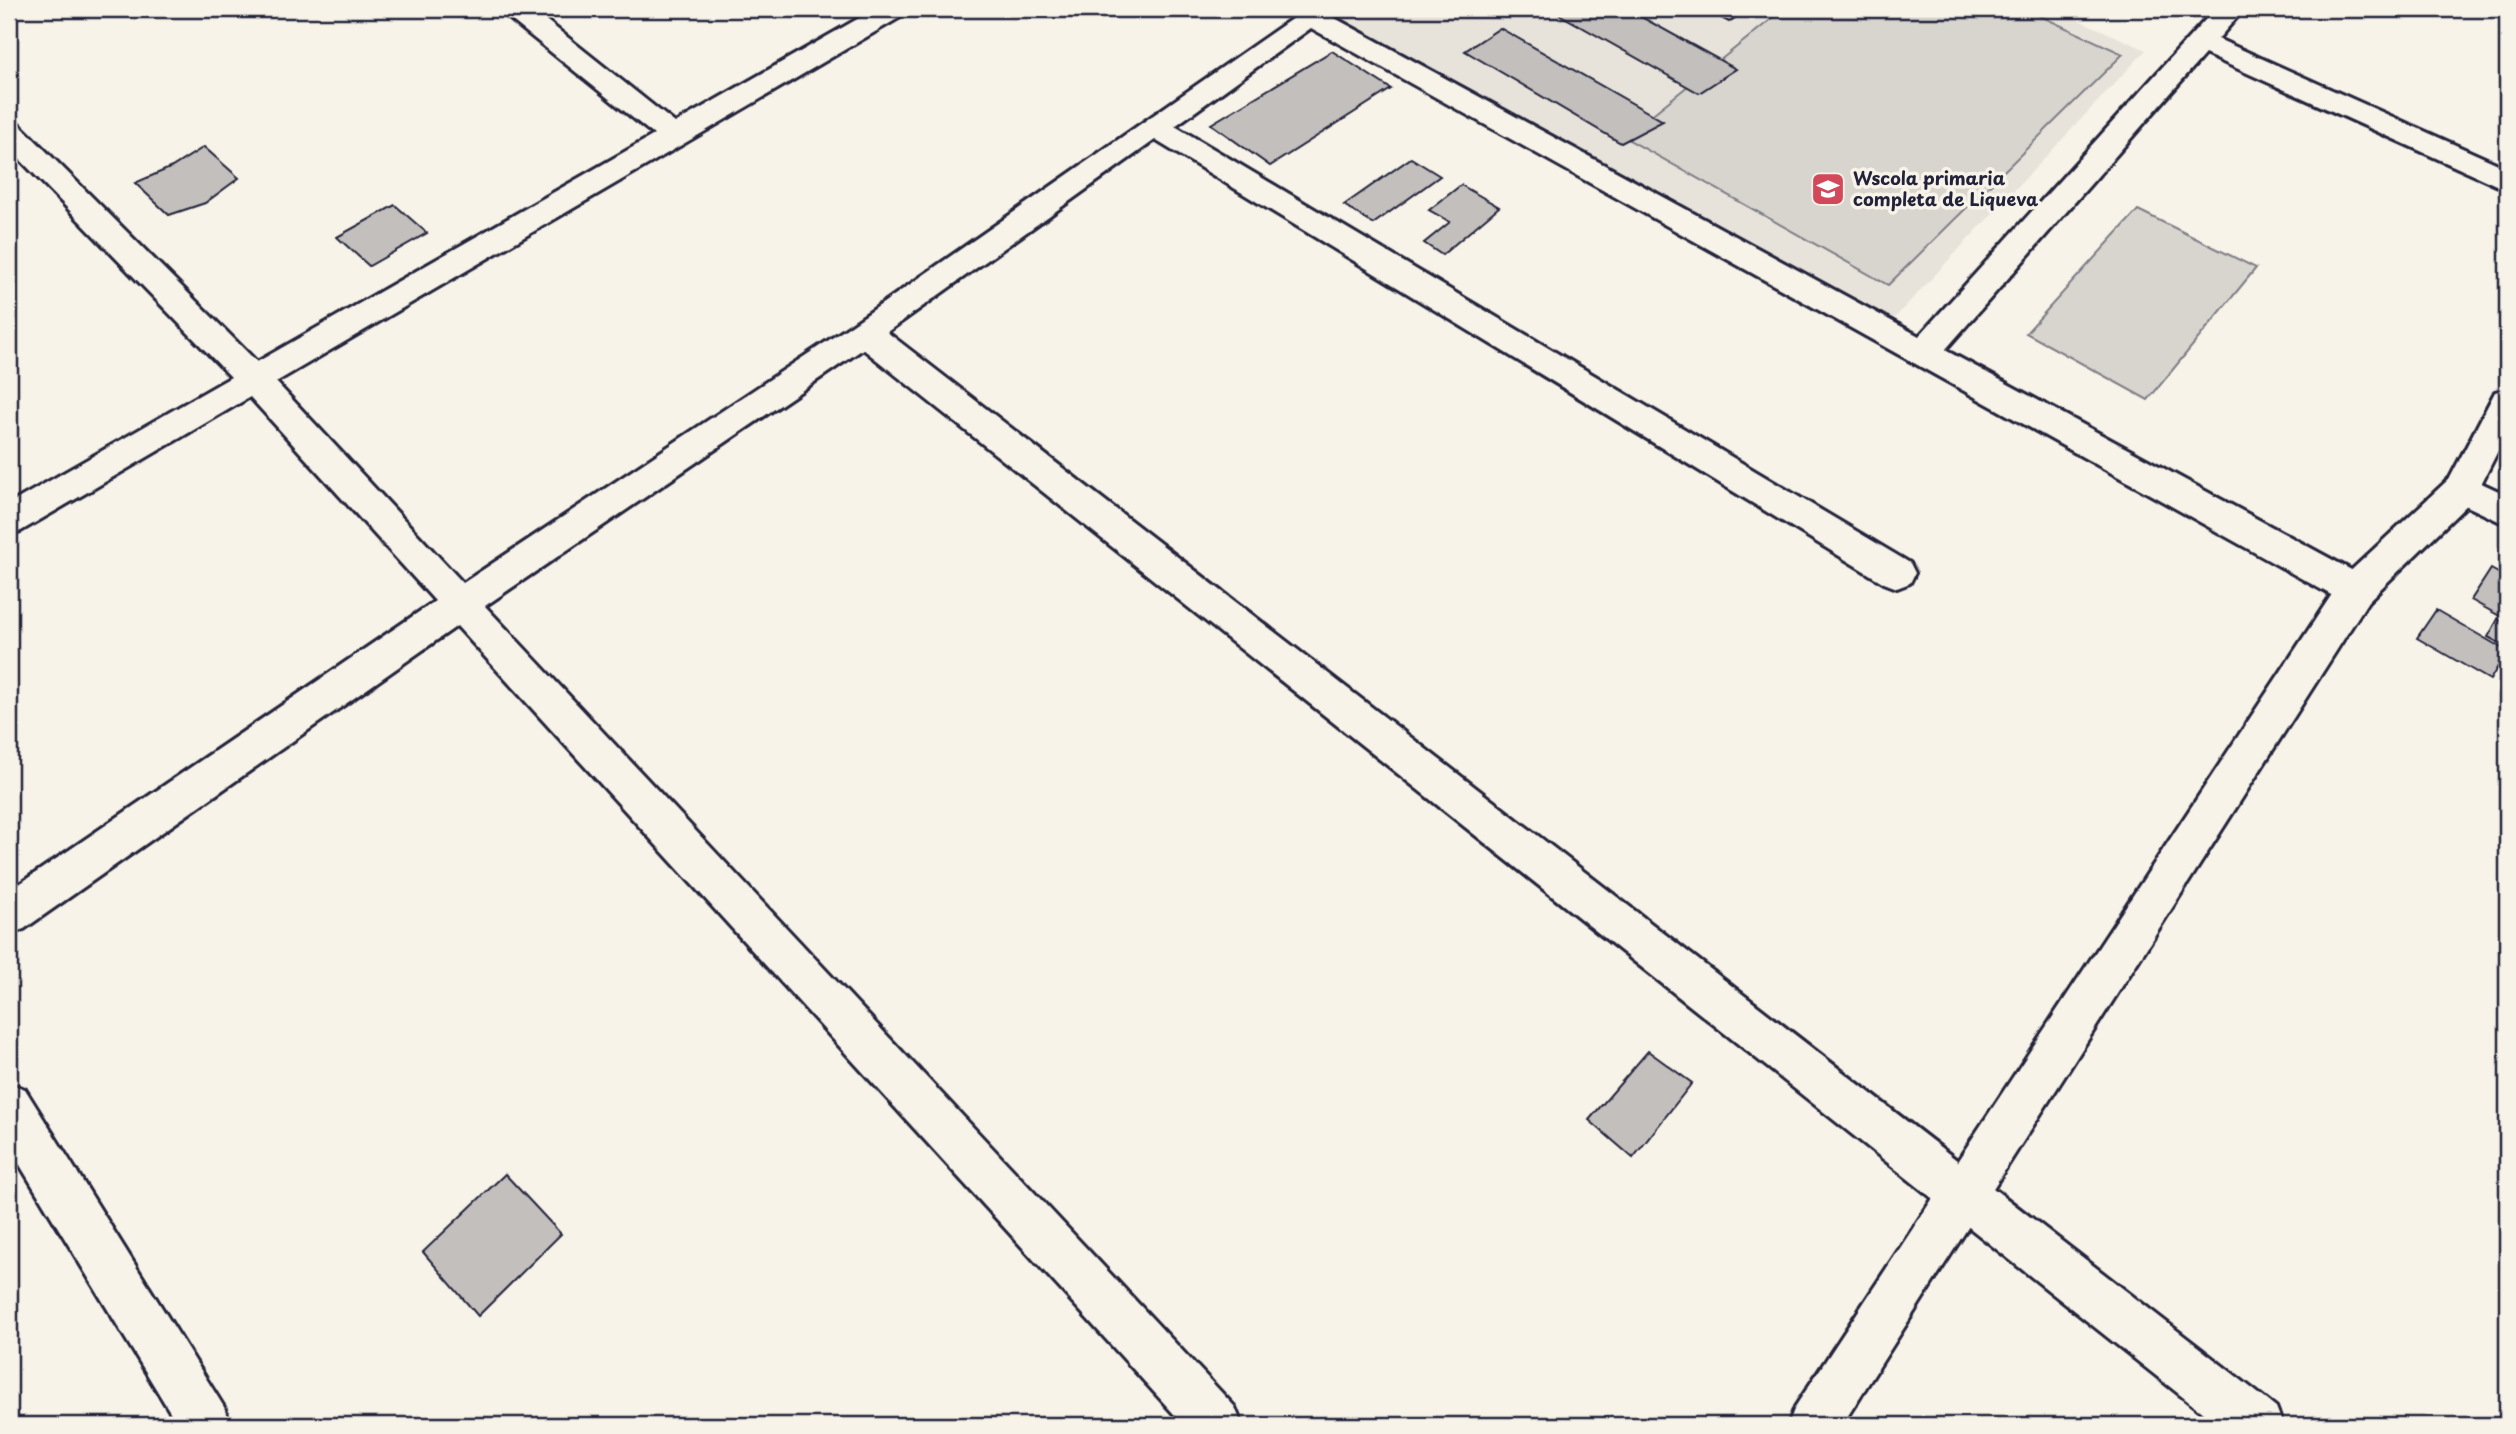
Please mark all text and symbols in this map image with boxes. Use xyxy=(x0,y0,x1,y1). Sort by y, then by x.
place label: Wscola primaria completa de Liqueva xyxy=(1853,164,2039,212)
school or university icon: Wscola primaria completa de Liqueva xyxy=(1809,170,1847,208)

